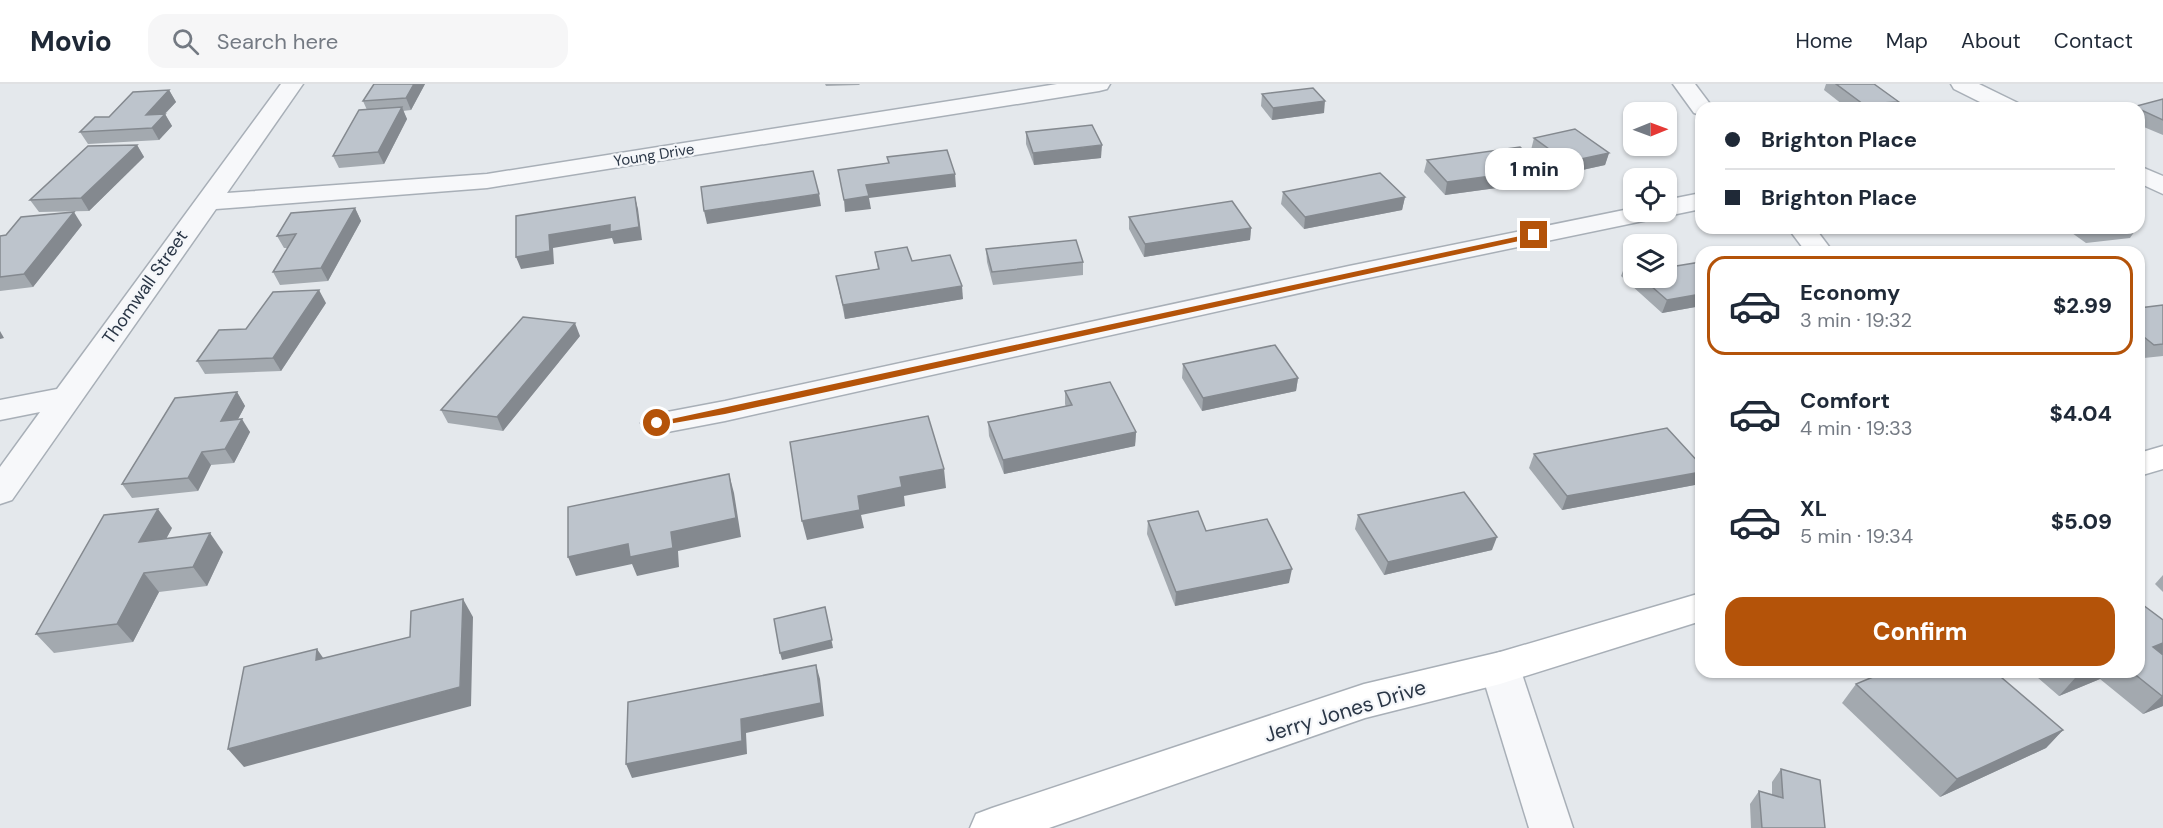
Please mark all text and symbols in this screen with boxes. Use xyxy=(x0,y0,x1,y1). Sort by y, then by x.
search box xyxy=(148,14,568,68)
text: Movio xyxy=(30,23,112,60)
icon: search xyxy=(169,25,202,58)
text: Search here xyxy=(217,27,338,56)
text: Home xyxy=(1795,27,1853,55)
text: Map xyxy=(1886,27,1928,55)
text: About xyxy=(1961,27,2021,55)
text: Contact xyxy=(2054,27,2133,55)
north arrow xyxy=(1623,102,1677,156)
map controls xyxy=(1623,102,1677,288)
text: Brighton Place xyxy=(1761,125,1917,154)
street label: Young Drive xyxy=(612,139,696,171)
callout: 1 min xyxy=(1484,148,1583,190)
text: 1 min xyxy=(1510,156,1559,182)
button: locate xyxy=(1623,168,1677,222)
text: Brighton Place xyxy=(1761,183,1917,212)
route end xyxy=(1520,221,1547,248)
street label: Thomwall Street xyxy=(97,225,193,349)
button: layers xyxy=(1623,234,1677,288)
text: Economy xyxy=(1800,278,1900,307)
icon: car xyxy=(1728,279,1782,333)
text: $2.99 xyxy=(2053,291,2112,320)
text: 3 min · 19:32 xyxy=(1800,307,1912,333)
text: Comfort xyxy=(1800,386,1890,415)
icon: car xyxy=(1728,387,1782,441)
text: $4.04 xyxy=(2050,399,2112,428)
route start xyxy=(643,409,670,436)
text: 4 min · 19:33 xyxy=(1800,415,1913,441)
text: XL xyxy=(1800,494,1827,523)
icon: car xyxy=(1728,495,1782,549)
text: $5.09 xyxy=(2051,507,2112,536)
text: 5 min · 19:34 xyxy=(1800,523,1913,549)
button: Confirm xyxy=(1725,597,2115,666)
street label: Jerry Jones Drive xyxy=(1261,673,1430,749)

